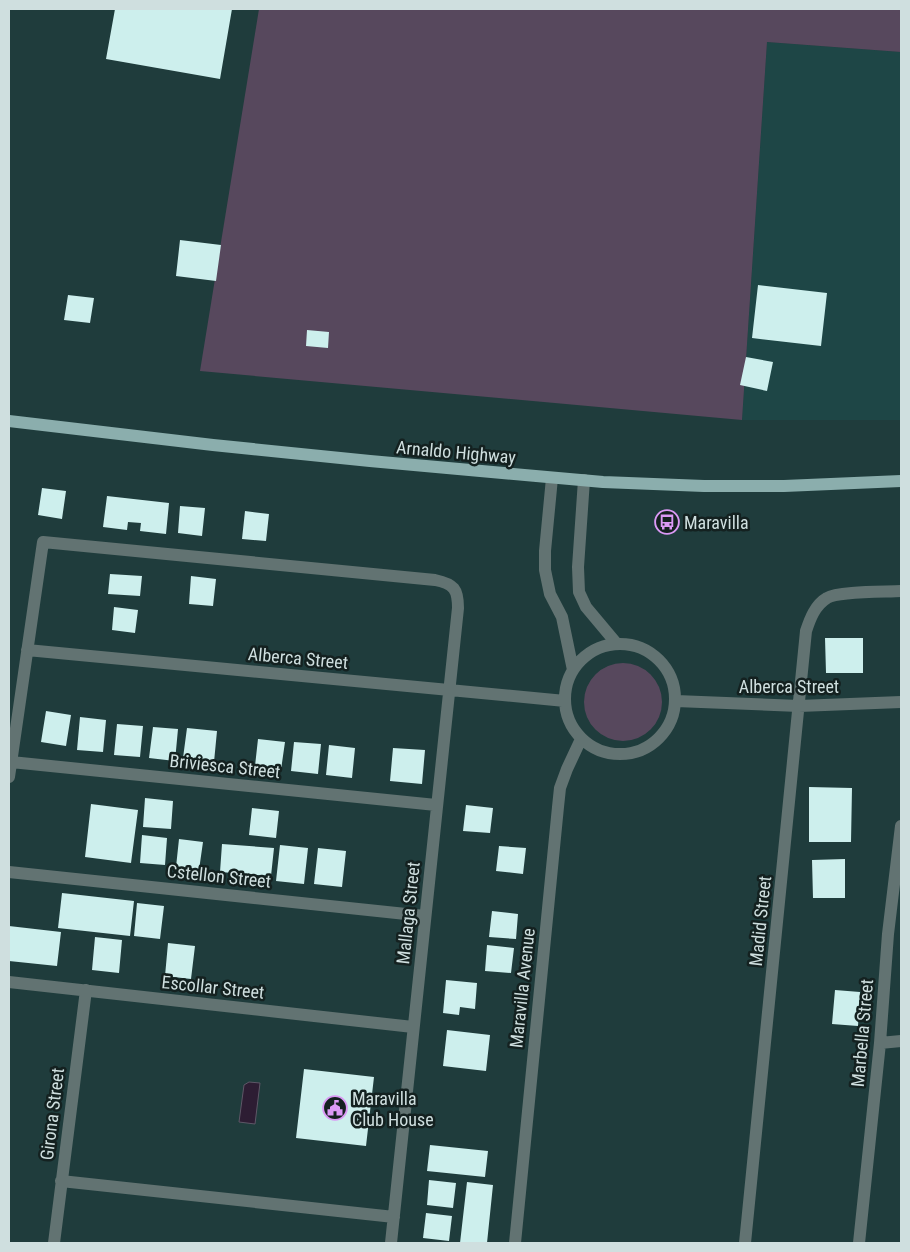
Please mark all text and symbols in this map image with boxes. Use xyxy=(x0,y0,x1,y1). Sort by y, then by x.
street label: Arnaldo Highway xyxy=(395,436,517,468)
bus stop icon: Maravilla xyxy=(654,509,680,535)
place label: Maravilla xyxy=(684,512,749,533)
street label: Alberca Street xyxy=(247,643,349,673)
street label: Alberca Street xyxy=(739,676,839,697)
street label: Briviesca Street xyxy=(169,750,281,782)
street label: Cstellon Street xyxy=(166,860,272,892)
street label: Mallaga Street xyxy=(392,861,424,965)
street label: Madid Street xyxy=(745,875,775,967)
street label: Maravilla Avenue xyxy=(505,927,539,1049)
street label: Escollar Street xyxy=(161,971,265,1003)
street label: Marbella Street xyxy=(847,978,877,1088)
street label: Girona Street xyxy=(36,1067,68,1161)
place label: Maravilla Club House xyxy=(352,1088,434,1130)
public building icon: Maravilla Club House xyxy=(322,1095,348,1121)

